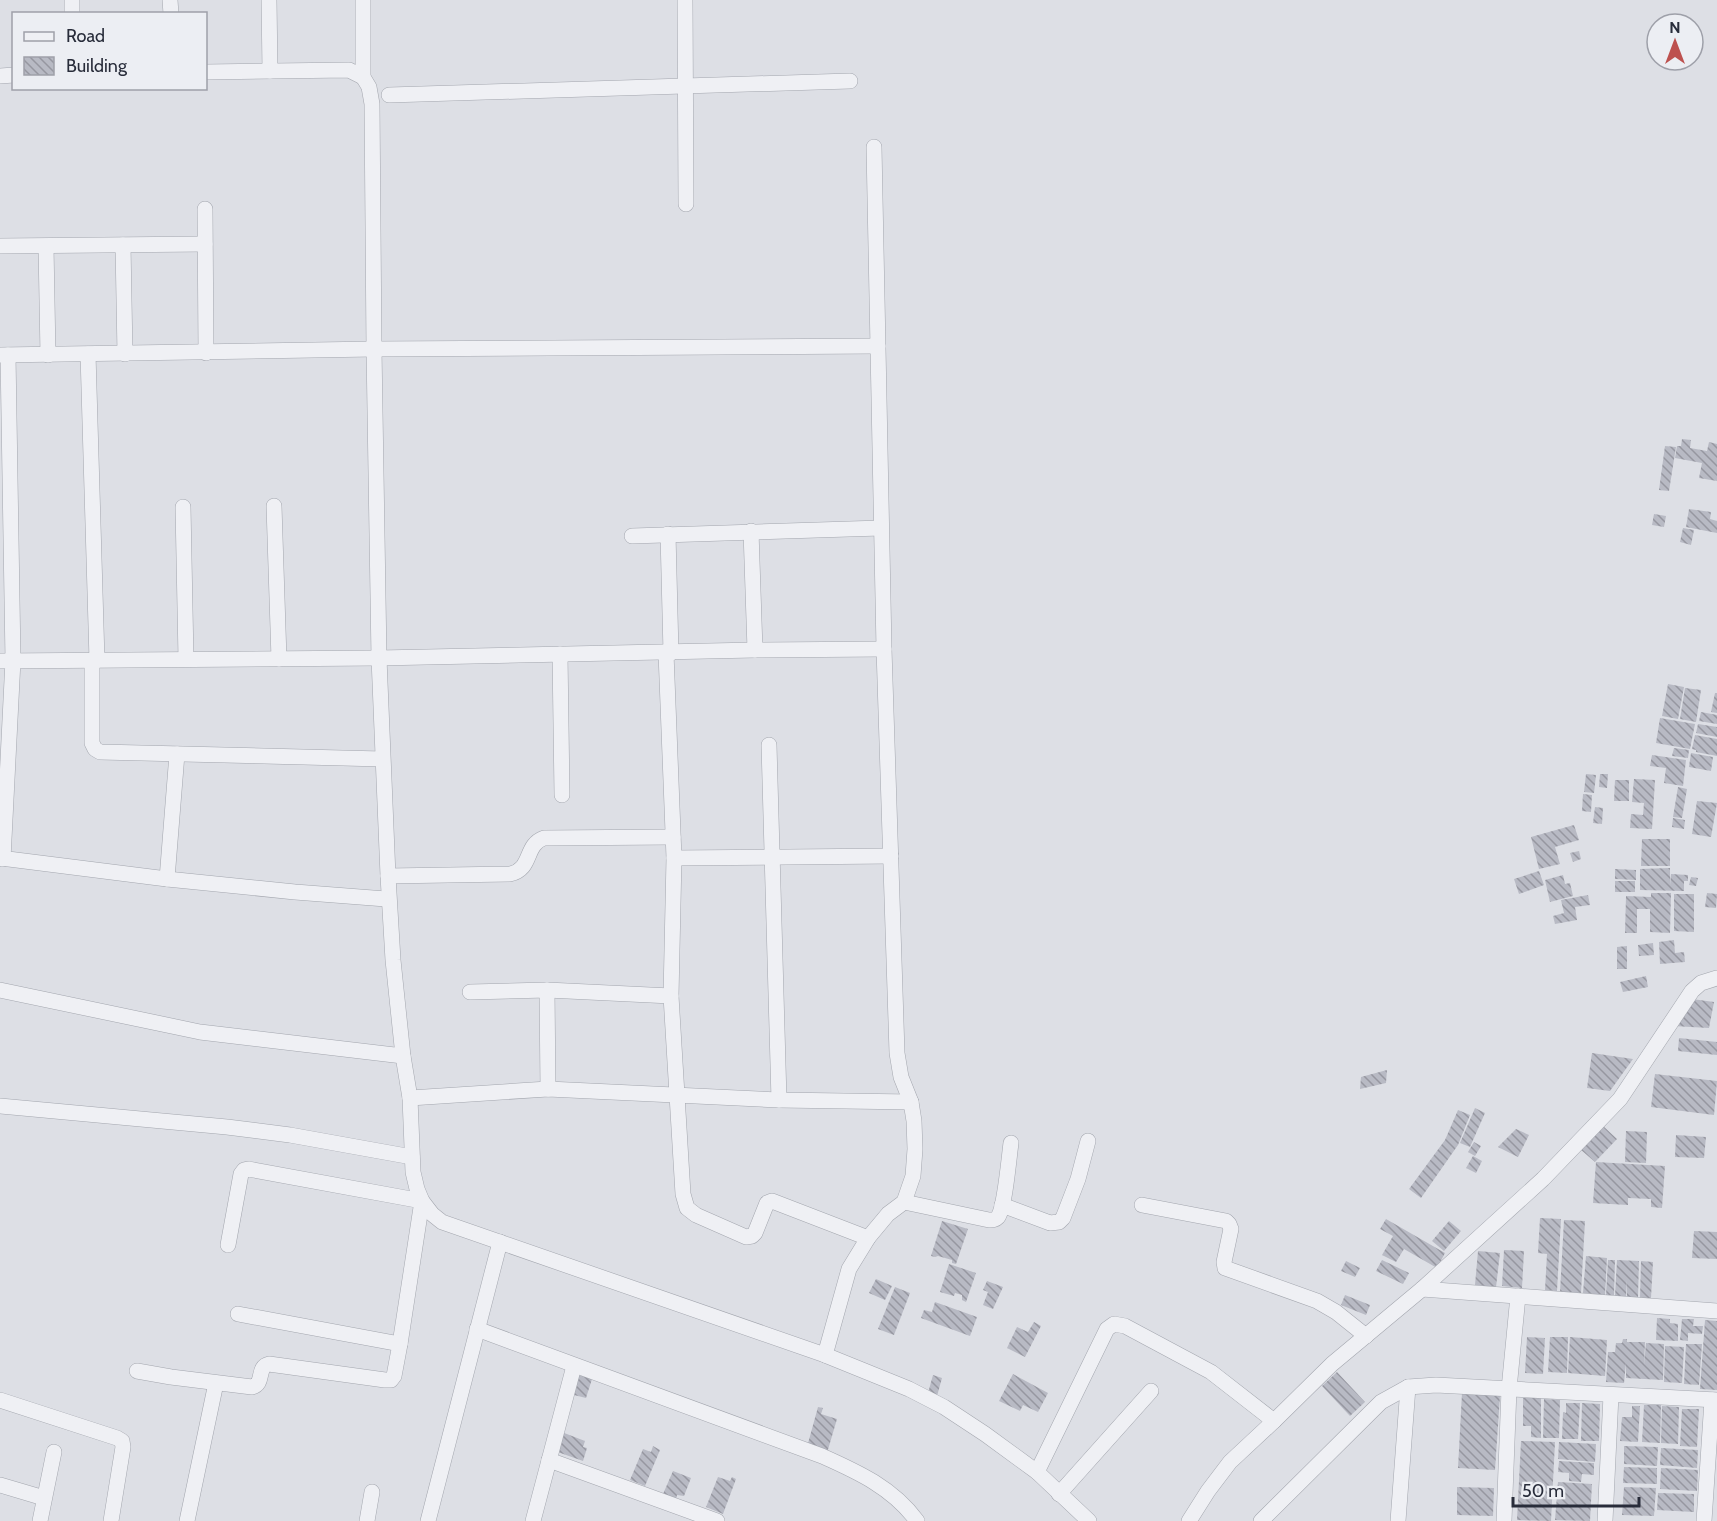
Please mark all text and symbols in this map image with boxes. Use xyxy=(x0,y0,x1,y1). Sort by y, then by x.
legend xyxy=(12,12,207,90)
north arrow xyxy=(1645,12,1705,72)
text: N xyxy=(1669,18,1681,37)
text: Road xyxy=(66,25,105,47)
text: Building xyxy=(66,55,128,77)
scale bar xyxy=(1513,1470,1639,1508)
text: 50 m xyxy=(1522,1480,1564,1502)

